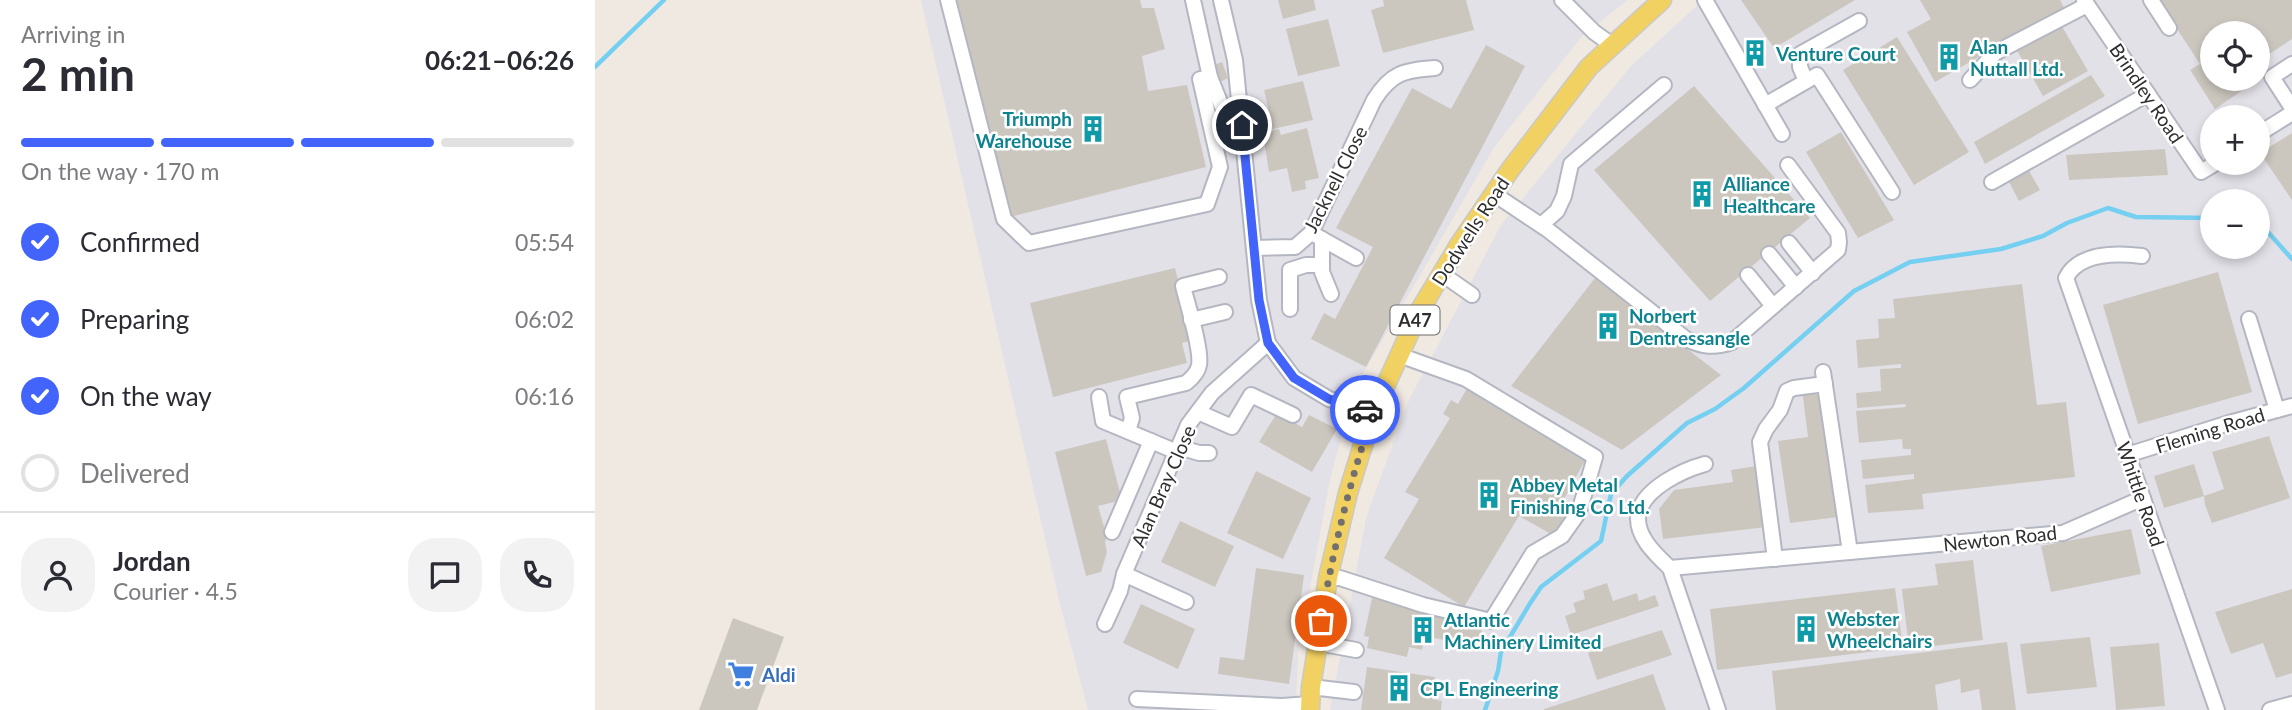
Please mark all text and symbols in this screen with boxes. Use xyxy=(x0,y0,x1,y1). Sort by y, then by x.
text: Arriving in xyxy=(21,20,125,48)
map controls xyxy=(2200,21,2270,259)
button: locate xyxy=(2200,21,2270,91)
place label: Alan Nuttall Ltd. xyxy=(1969,35,2064,80)
building icon: Venture Court xyxy=(1740,38,1770,68)
street label: Brindley Road xyxy=(2105,39,2189,147)
place label: Venture Court xyxy=(1775,42,1896,65)
building icon: Alan Nuttall Ltd. xyxy=(1934,42,1964,72)
text: 06:21–06:26 xyxy=(425,44,574,76)
text: 2 min xyxy=(21,46,135,101)
pin xyxy=(1212,95,1272,155)
button: + xyxy=(2200,105,2270,175)
icon: home xyxy=(1223,106,1261,144)
place label: Triumph Warehouse xyxy=(976,107,1072,152)
building icon: Triumph Warehouse xyxy=(1078,114,1108,144)
street label: Jacknell Close xyxy=(1298,122,1372,236)
text: On the way · 170 m xyxy=(21,157,220,185)
street label: Dodwells Road xyxy=(1426,172,1514,290)
place label: Alliance Healthcare xyxy=(1722,172,1815,217)
building icon: Alliance Healthcare xyxy=(1687,179,1717,209)
button: − xyxy=(2200,189,2270,259)
icon: check xyxy=(21,223,59,261)
text: Confirmed xyxy=(80,226,200,258)
text: 05:54 xyxy=(515,228,574,256)
icon: check xyxy=(21,300,59,338)
text: Preparing xyxy=(80,303,189,335)
place label: Norbert Dentressangle xyxy=(1629,304,1750,349)
text: 06:02 xyxy=(515,305,574,333)
road number: A47 xyxy=(1391,306,1439,334)
building icon: Norbert Dentressangle xyxy=(1593,311,1623,341)
courier xyxy=(1330,375,1400,445)
icon: check xyxy=(21,377,59,415)
text: On the way xyxy=(80,380,212,412)
text: 06:16 xyxy=(515,382,574,410)
icon: car xyxy=(1346,391,1384,429)
street label: Fleming Road xyxy=(2153,403,2267,457)
street label: Alan Bray Close xyxy=(1126,422,1200,550)
street label: Whittle Road xyxy=(2112,439,2170,549)
text: Delivered xyxy=(80,457,190,489)
place label: Abbey Metal Finishing Co Ltd. xyxy=(1509,473,1650,518)
building icon: Abbey Metal Finishing Co Ltd. xyxy=(1474,480,1504,510)
street label: Newton Road xyxy=(1942,521,2058,555)
button: person xyxy=(21,538,95,612)
button: chat xyxy=(408,538,482,612)
button: phone xyxy=(500,538,574,612)
text: Jordan xyxy=(113,545,191,577)
text: Courier · 4.5 xyxy=(113,577,238,605)
pin xyxy=(1291,591,1351,651)
icon: bag xyxy=(1302,602,1340,640)
place label: Webster Wheelchairs xyxy=(1827,607,1932,652)
place label: Atlantic Machinery Limited xyxy=(1443,608,1602,653)
building icon: Webster Wheelchairs xyxy=(1791,614,1821,644)
building icon: Atlantic Machinery Limited xyxy=(1408,615,1438,645)
supermarket icon: Aldi xyxy=(726,659,756,689)
place label: Aldi xyxy=(761,663,796,686)
building icon: CPL Engineering xyxy=(1384,673,1414,703)
place label: CPL Engineering xyxy=(1420,677,1558,700)

